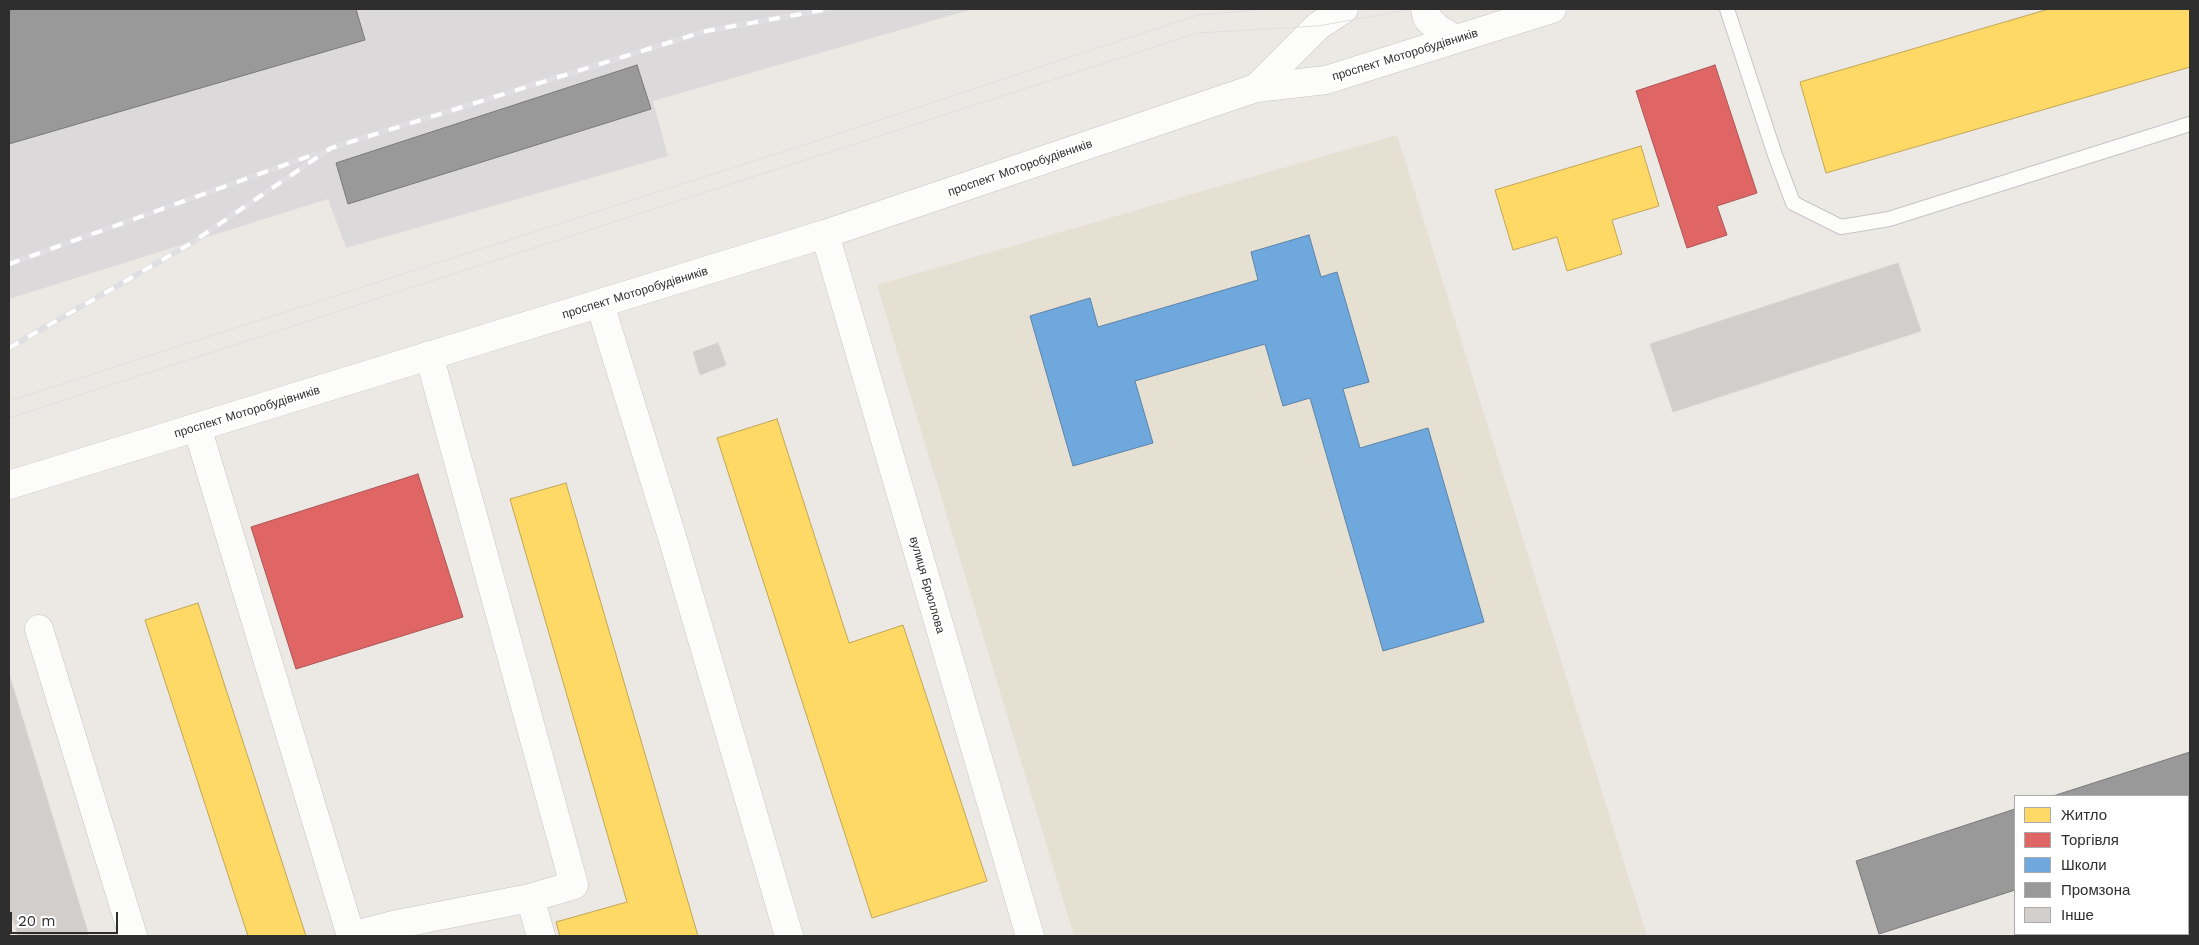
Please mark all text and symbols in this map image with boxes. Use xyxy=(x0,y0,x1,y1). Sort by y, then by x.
street label: проспект Моторобудівників xyxy=(1330,26,1480,84)
street label: проспект Моторобудівників xyxy=(946,136,1094,200)
street label: проспект Моторобудівників xyxy=(560,264,710,322)
street label: проспект Моторобудівників xyxy=(172,383,322,441)
street label: вулиця Брюллова xyxy=(906,535,948,635)
legend xyxy=(2014,795,2189,935)
text: Житло xyxy=(2061,806,2107,824)
text: Торгівля xyxy=(2061,831,2119,849)
text: Школи xyxy=(2061,856,2107,874)
text: Промзона xyxy=(2061,881,2130,899)
scale bar xyxy=(12,902,120,934)
text: Інше xyxy=(2061,906,2094,924)
text: 20 m xyxy=(18,912,56,930)

